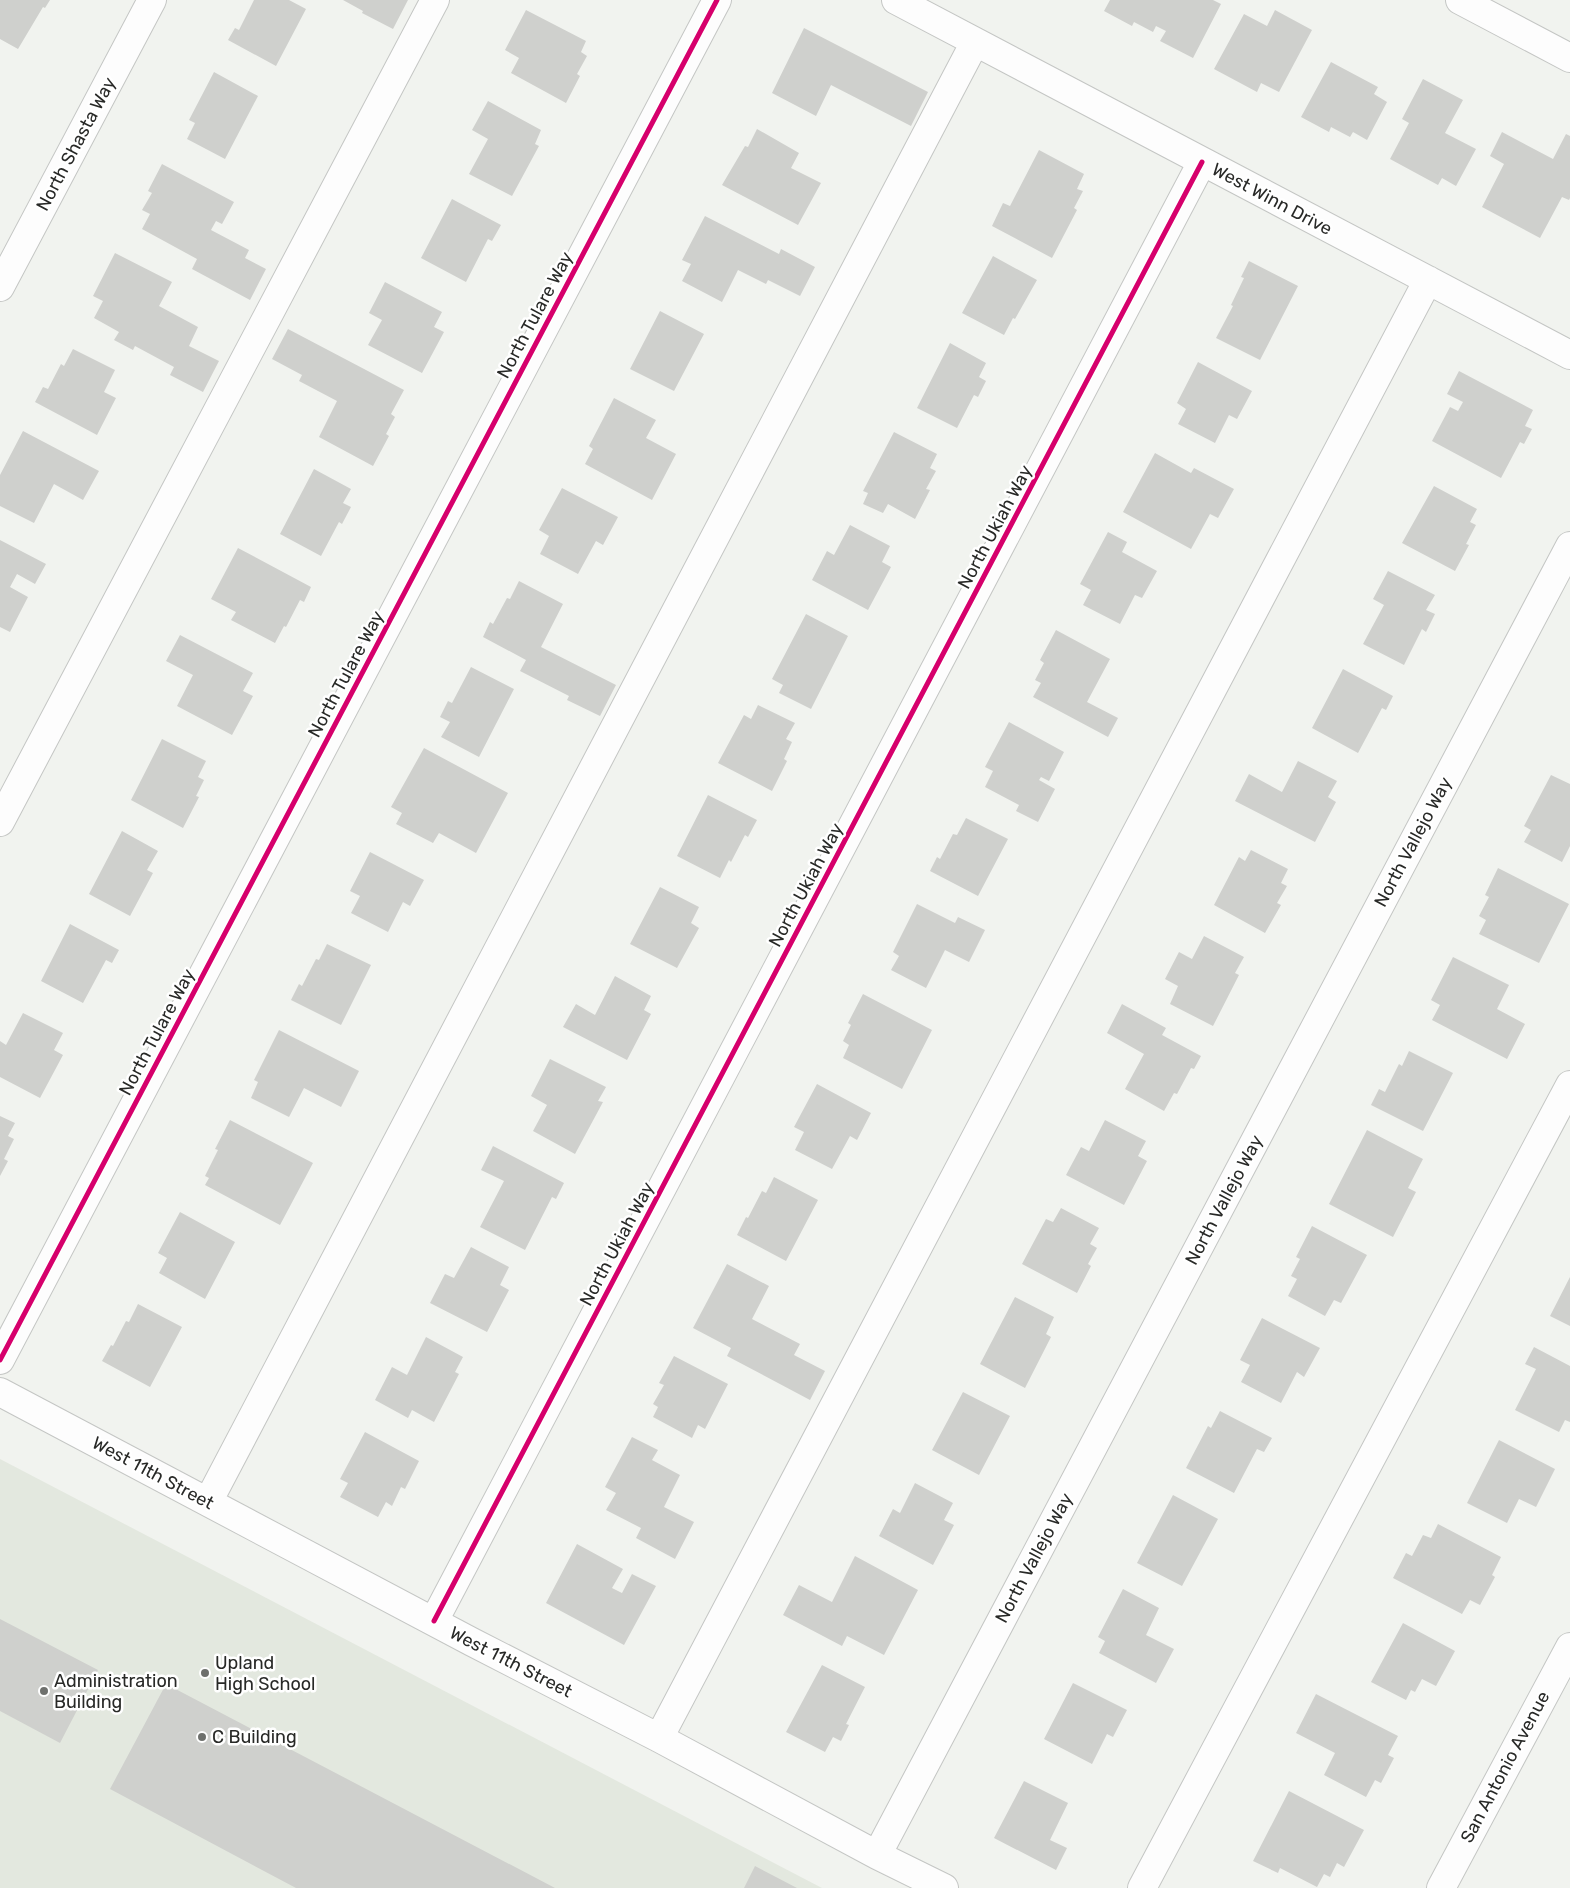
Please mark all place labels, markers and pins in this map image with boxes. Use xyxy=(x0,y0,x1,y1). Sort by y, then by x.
place label: Upland High School xyxy=(215,1652,315,1695)
marker: Upland High School xyxy=(199,1667,211,1679)
place label: Administration Building xyxy=(54,1670,178,1713)
marker: Administration Building xyxy=(38,1685,50,1697)
place label: C Building xyxy=(212,1726,297,1748)
marker: C Building xyxy=(196,1731,208,1743)

